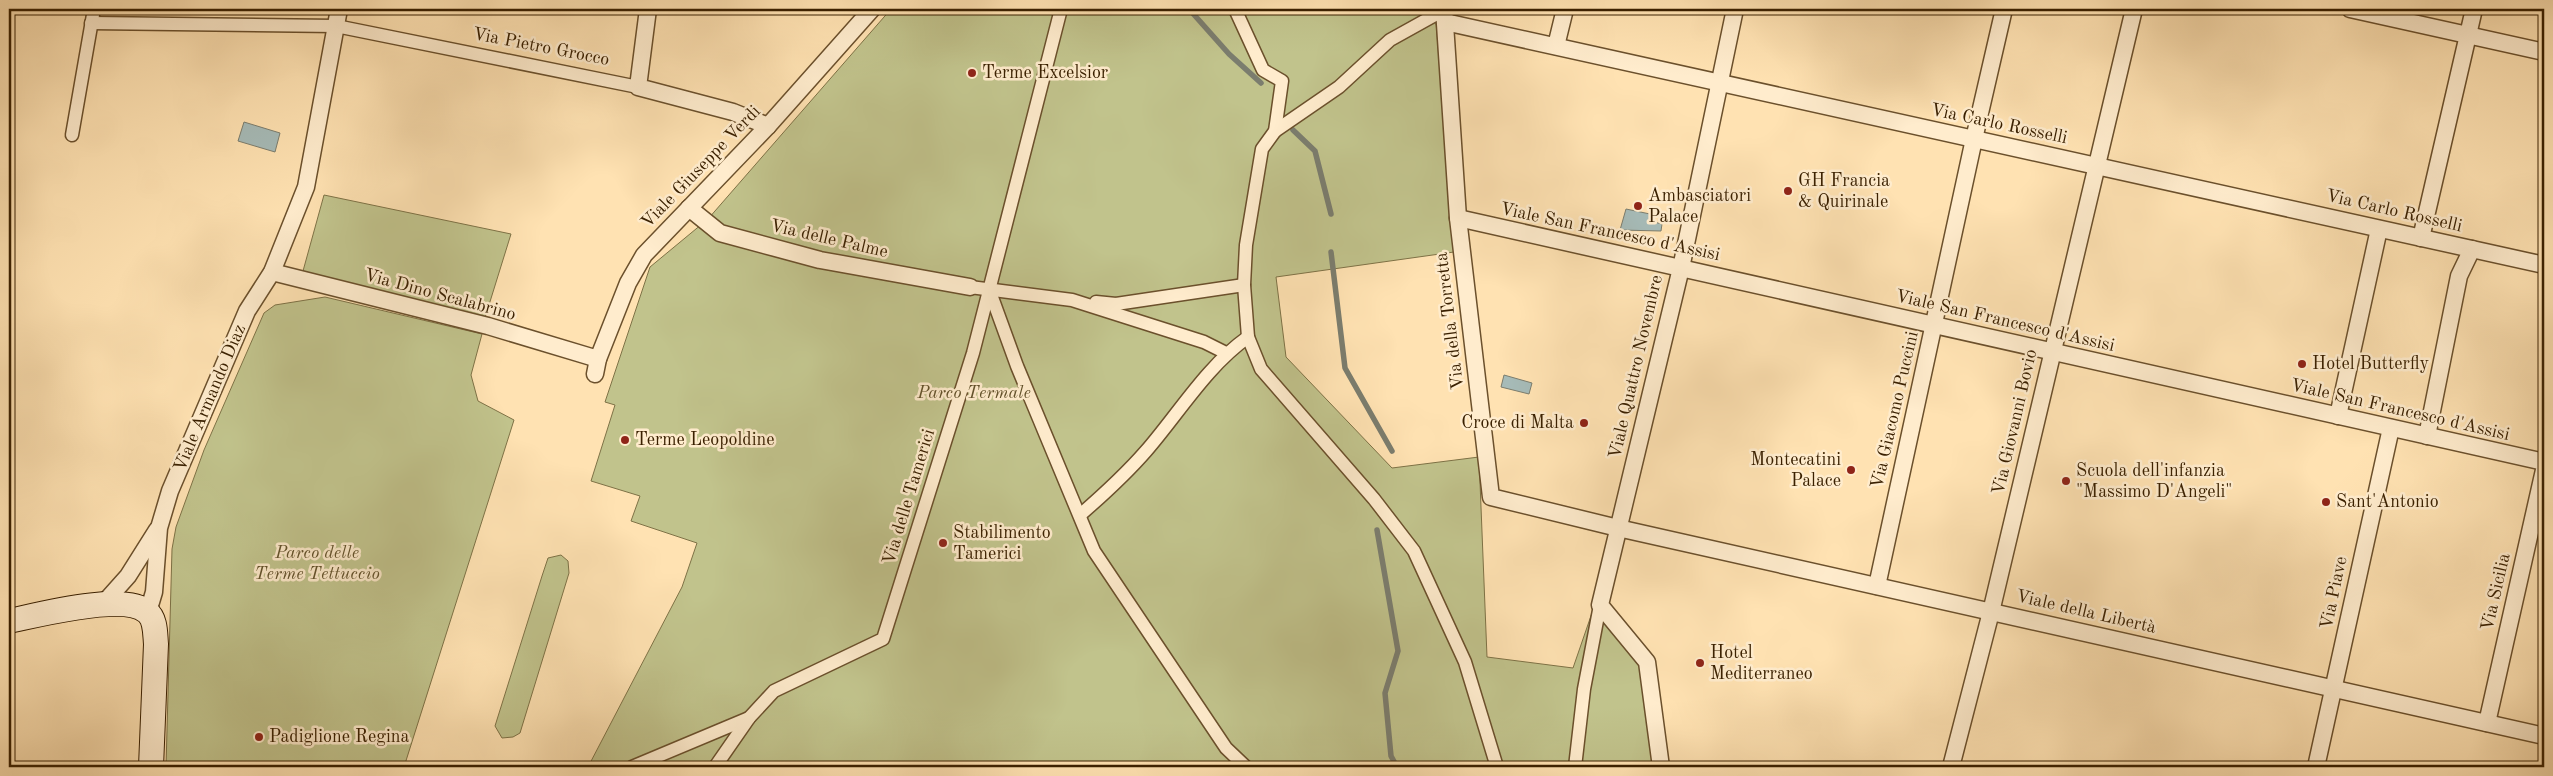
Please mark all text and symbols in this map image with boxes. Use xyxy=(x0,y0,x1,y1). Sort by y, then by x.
street label: Via Pietro Grocco xyxy=(471,25,611,69)
place label: Terme Excelsior xyxy=(982,64,1109,82)
marker: Terme Excelsior xyxy=(966,67,978,79)
street label: Via Carlo Rosselli xyxy=(1929,101,2069,147)
street label: Viale Giuseppe Verdi xyxy=(638,102,764,232)
place label: GH Francia & Quirinale xyxy=(1798,172,1890,211)
marker: GH Francia & Quirinale xyxy=(1782,185,1794,197)
place label: Ambasciatori Palace xyxy=(1648,187,1751,226)
street label: Via Carlo Rosselli xyxy=(2324,187,2464,235)
street label: Viale San Francesco d'Assisi xyxy=(1498,200,1722,264)
marker: Ambasciatori Palace xyxy=(1632,200,1644,212)
street label: Via delle Palme xyxy=(768,217,890,261)
street label: Via della Torretta xyxy=(1433,251,1467,391)
street label: Via Dino Scalabrino xyxy=(362,266,518,324)
street label: Viale Quattro Novembre xyxy=(1606,273,1666,461)
street label: Viale San Francesco d'Assisi xyxy=(1894,287,2116,355)
street label: Viale Armando Diaz xyxy=(171,322,249,474)
street label: Via Giacomo Puccini xyxy=(1868,330,1922,490)
street label: Via Giovanni Bovio xyxy=(1989,347,2041,497)
place label: Hotel Butterfly xyxy=(2312,355,2429,373)
marker: Hotel Butterfly xyxy=(2296,358,2308,370)
street label: Viale San Francesco d'Assisi xyxy=(2289,376,2511,444)
park label: Parco Termale xyxy=(916,384,1031,402)
place label: Croce di Malta xyxy=(1461,414,1574,432)
marker: Croce di Malta xyxy=(1578,417,1590,429)
street label: Via delle Tamerici xyxy=(880,427,938,567)
place label: Terme Leopoldine xyxy=(635,431,775,449)
marker: Terme Leopoldine xyxy=(619,434,631,446)
place label: Montecatini Palace xyxy=(1750,451,1841,490)
place label: Scuola dell'infanzia "Massimo D'Angeli" xyxy=(2076,462,2232,501)
marker: Montecatini Palace xyxy=(1845,464,1857,476)
marker: Scuola dell'infanzia "Massimo D'Angeli" xyxy=(2060,475,2072,487)
place label: Sant'Antonio xyxy=(2336,493,2439,511)
marker: Sant'Antonio xyxy=(2320,496,2332,508)
place label: Stabilimento Tamerici xyxy=(953,524,1051,563)
marker: Stabilimento Tamerici xyxy=(937,537,949,549)
park label: Parco delle Terme Tettuccio xyxy=(254,544,380,583)
street label: Via Sicilia xyxy=(2478,551,2514,633)
street label: Via Piave xyxy=(2317,555,2351,631)
street label: Viale della Libertà xyxy=(2014,587,2158,637)
place label: Hotel Mediterraneo xyxy=(1710,644,1813,683)
marker: Hotel Mediterraneo xyxy=(1694,657,1706,669)
place label: Padiglione Regina xyxy=(269,728,409,746)
marker: Padiglione Regina xyxy=(253,731,265,743)

